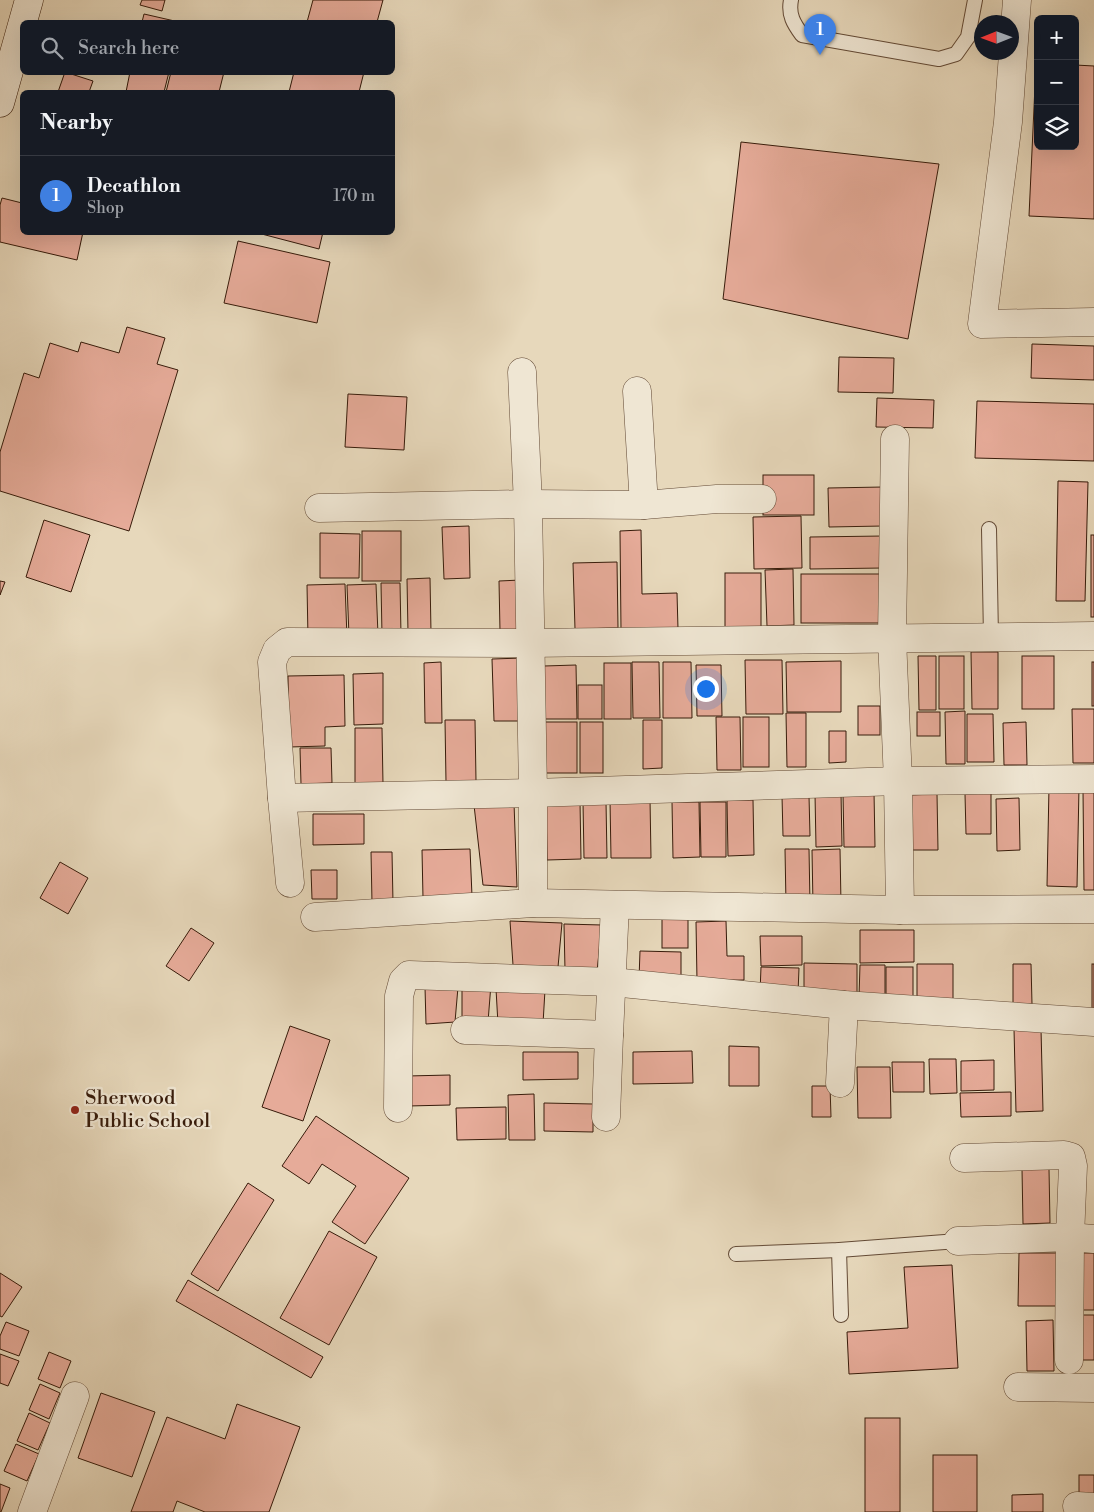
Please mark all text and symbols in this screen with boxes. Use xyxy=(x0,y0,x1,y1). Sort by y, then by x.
pin: 1 xyxy=(804,14,836,55)
north arrow xyxy=(974,15,1019,60)
map controls xyxy=(1034,15,1079,150)
button: + xyxy=(1034,15,1079,60)
search box xyxy=(20,20,395,75)
icon: search xyxy=(38,34,66,62)
text: Search here xyxy=(78,36,179,60)
button: − xyxy=(1034,60,1079,105)
button: layers xyxy=(1034,105,1079,150)
text: Nearby xyxy=(40,110,113,136)
text: Decathlon xyxy=(87,174,181,198)
text: 1 xyxy=(52,186,60,206)
text: 170 m xyxy=(333,186,375,206)
text: Shop xyxy=(87,198,124,218)
your location xyxy=(693,676,719,702)
place label: Sherwood Public School xyxy=(85,1086,210,1134)
marker: Sherwood Public School xyxy=(69,1104,81,1116)

